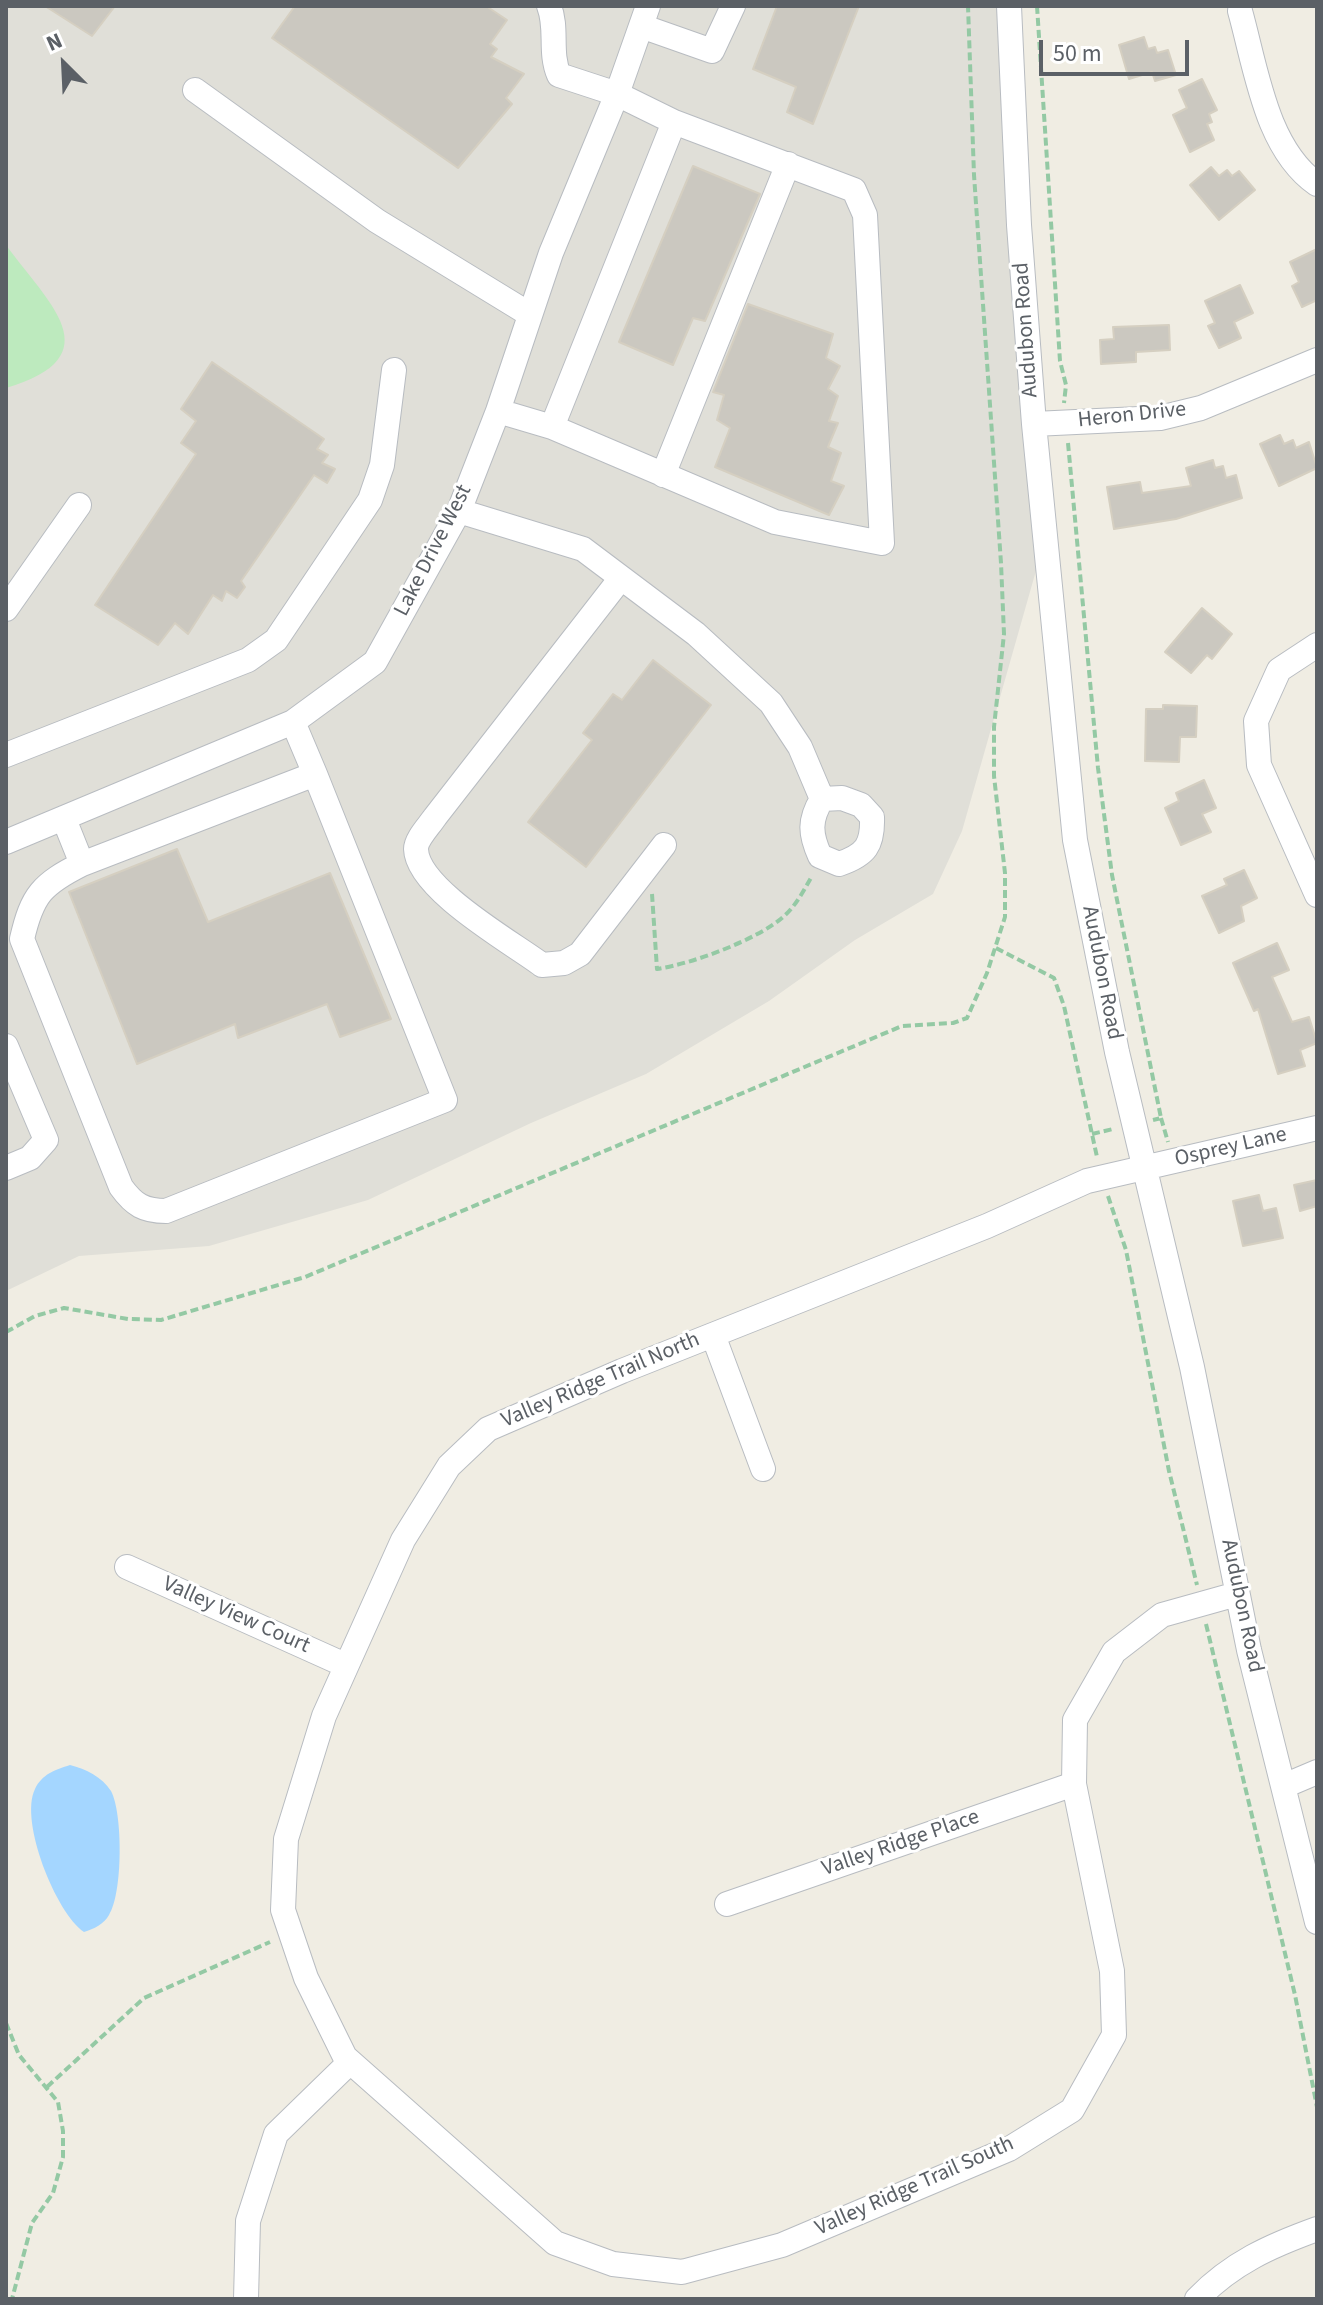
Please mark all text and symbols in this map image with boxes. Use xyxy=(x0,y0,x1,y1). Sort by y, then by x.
north arrow xyxy=(24,24,104,104)
text: N xyxy=(41,24,67,60)
scale bar xyxy=(1043,24,1193,74)
text: 50 m xyxy=(1053,36,1102,71)
street label: Audubon Road xyxy=(1009,261,1045,399)
street label: Heron Drive xyxy=(1077,397,1187,435)
street label: Lake Drive West xyxy=(390,481,478,621)
street label: Audubon Road xyxy=(1075,904,1127,1042)
street label: Osprey Lane xyxy=(1173,1122,1289,1174)
street label: Valley Ridge Trail North xyxy=(498,1327,704,1435)
street label: Audubon Road xyxy=(1214,1537,1268,1675)
street label: Valley View Court xyxy=(158,1572,314,1660)
street label: Valley Ridge Place xyxy=(819,1805,983,1883)
street label: Valley Ridge Trail South xyxy=(812,2131,1018,2243)

